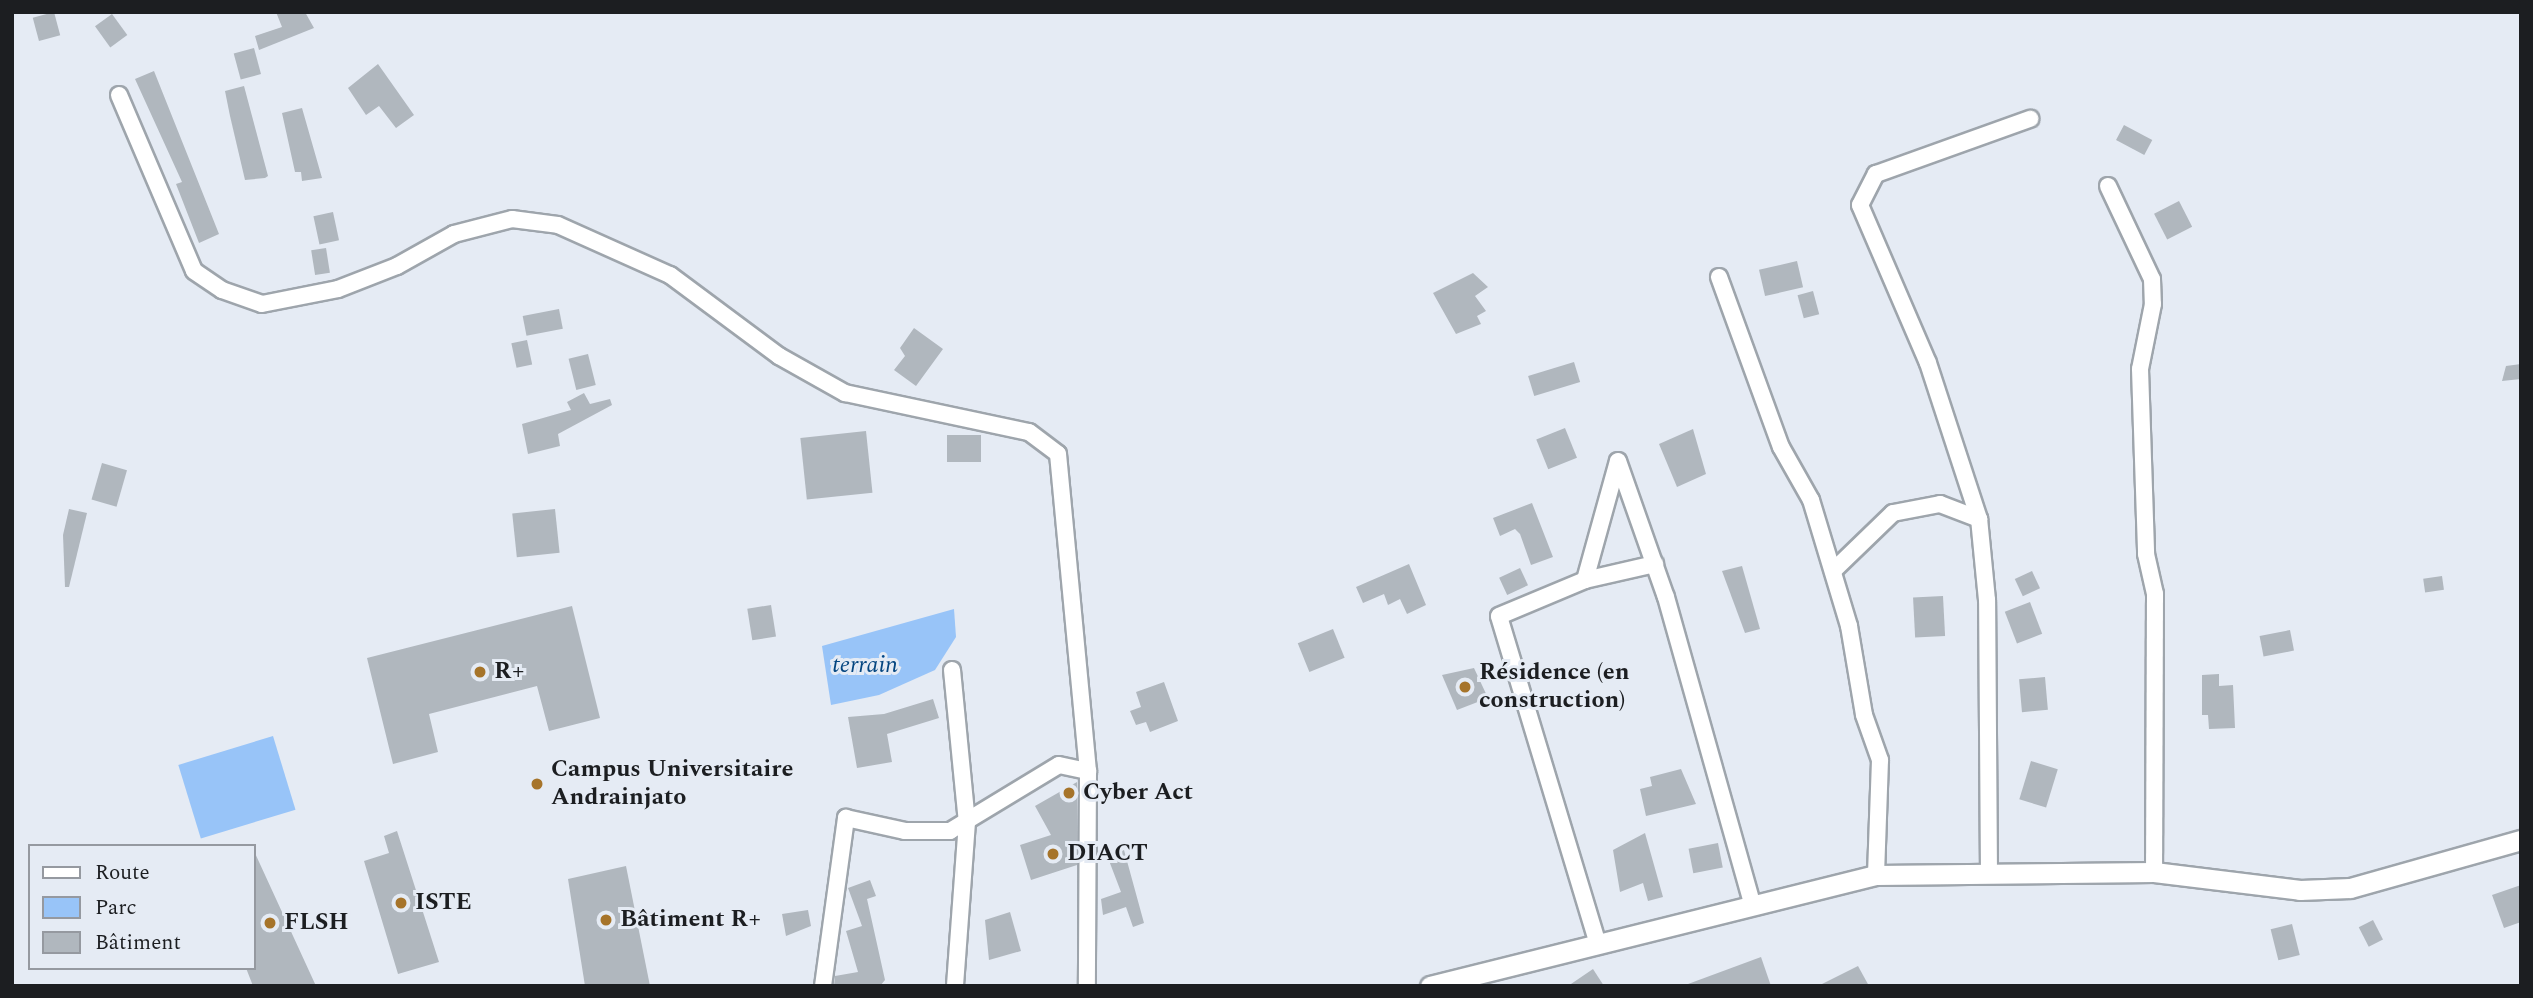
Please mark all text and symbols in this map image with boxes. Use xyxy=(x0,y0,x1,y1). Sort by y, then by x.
park label: terrain xyxy=(832,652,898,680)
place label: R+ xyxy=(494,658,525,686)
place label: Résidence (en construction) xyxy=(1479,659,1630,715)
marker: R+ xyxy=(472,664,488,680)
marker: Résidence (en construction) xyxy=(1457,679,1473,695)
place label: Campus Universitaire Andrainjato xyxy=(551,756,793,812)
marker: Campus Universitaire Andrainjato xyxy=(529,776,545,792)
place label: Cyber Act xyxy=(1083,779,1193,807)
marker: Cyber Act xyxy=(1061,785,1077,801)
place label: DIACT xyxy=(1067,840,1148,868)
legend xyxy=(28,844,256,970)
marker: DIACT xyxy=(1045,846,1061,862)
text: Route xyxy=(95,857,150,889)
place label: ISTE xyxy=(415,889,472,917)
text: Parc xyxy=(95,892,137,924)
marker: ISTE xyxy=(393,895,409,911)
place label: Bâtiment R+ xyxy=(620,906,761,934)
place label: FLSH xyxy=(284,909,349,937)
marker: Bâtiment R+ xyxy=(598,912,614,928)
marker: FLSH xyxy=(262,915,278,931)
text: Bâtiment xyxy=(95,927,181,959)

